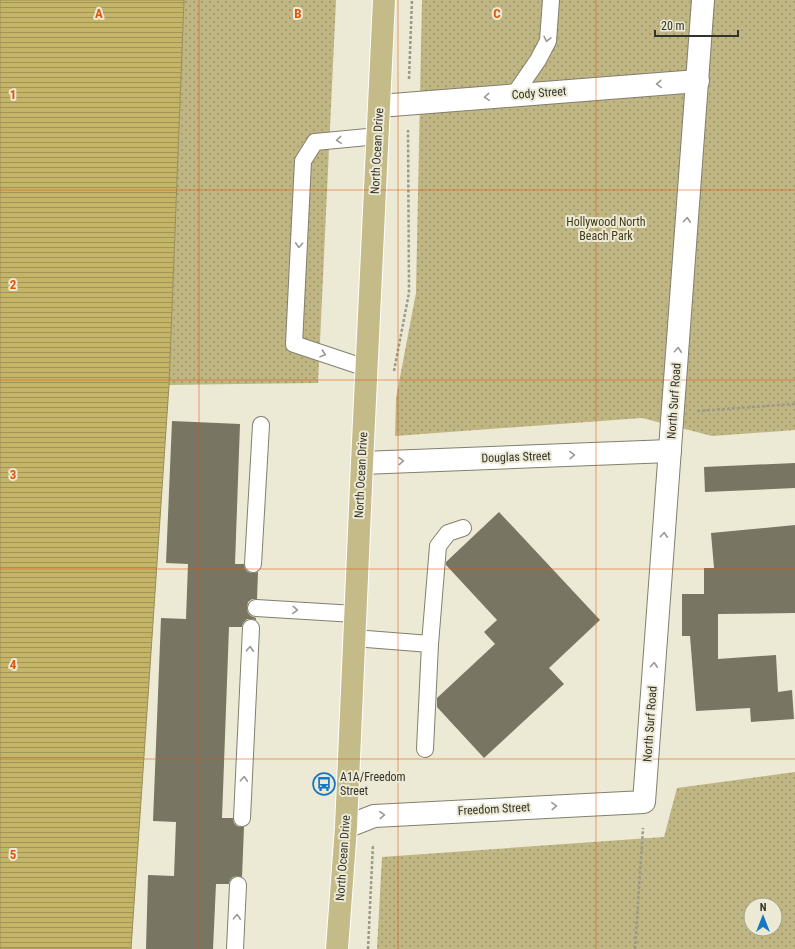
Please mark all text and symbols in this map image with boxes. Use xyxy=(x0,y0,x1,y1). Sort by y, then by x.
text: A xyxy=(95,6,103,21)
text: B xyxy=(294,6,302,21)
text: C xyxy=(493,6,501,21)
scale bar xyxy=(655,12,738,38)
text: 20 m xyxy=(661,19,685,33)
one-way arrow xyxy=(544,35,552,42)
one-way arrow xyxy=(656,79,662,88)
street label: Cody Street xyxy=(511,84,567,102)
text: 1 xyxy=(10,87,16,102)
one-way arrow xyxy=(484,93,490,102)
street label: North Ocean Drive xyxy=(368,107,386,194)
one-way arrow xyxy=(336,135,342,144)
park label: Hollywood North Beach Park xyxy=(566,215,646,243)
one-way arrow xyxy=(683,217,692,223)
one-way arrow xyxy=(294,242,303,248)
text: 2 xyxy=(10,277,17,292)
one-way arrow xyxy=(673,347,682,353)
one-way arrow xyxy=(319,349,326,357)
street label: North Surf Road xyxy=(664,363,684,439)
street label: North Ocean Drive xyxy=(352,431,370,518)
street label: Douglas Street xyxy=(481,449,551,465)
one-way arrow xyxy=(569,450,575,459)
one-way arrow xyxy=(398,457,404,466)
text: 3 xyxy=(10,467,16,482)
one-way arrow xyxy=(659,532,668,539)
one-way arrow xyxy=(292,606,298,615)
one-way arrow xyxy=(246,646,254,652)
text: 4 xyxy=(10,657,17,672)
one-way arrow xyxy=(650,662,659,668)
street label: North Surf Road xyxy=(640,686,660,762)
place label: A1A/Freedom Street xyxy=(340,770,406,798)
bus stop icon: A1A/Freedom Street xyxy=(311,771,337,797)
one-way arrow xyxy=(239,776,248,782)
street label: Freedom Street xyxy=(458,800,531,818)
one-way arrow xyxy=(551,802,557,811)
one-way arrow xyxy=(379,811,385,819)
street label: North Ocean Drive xyxy=(333,814,353,901)
text: 5 xyxy=(10,847,17,862)
north arrow xyxy=(743,897,783,937)
text: N xyxy=(760,901,767,914)
one-way arrow xyxy=(232,914,241,920)

